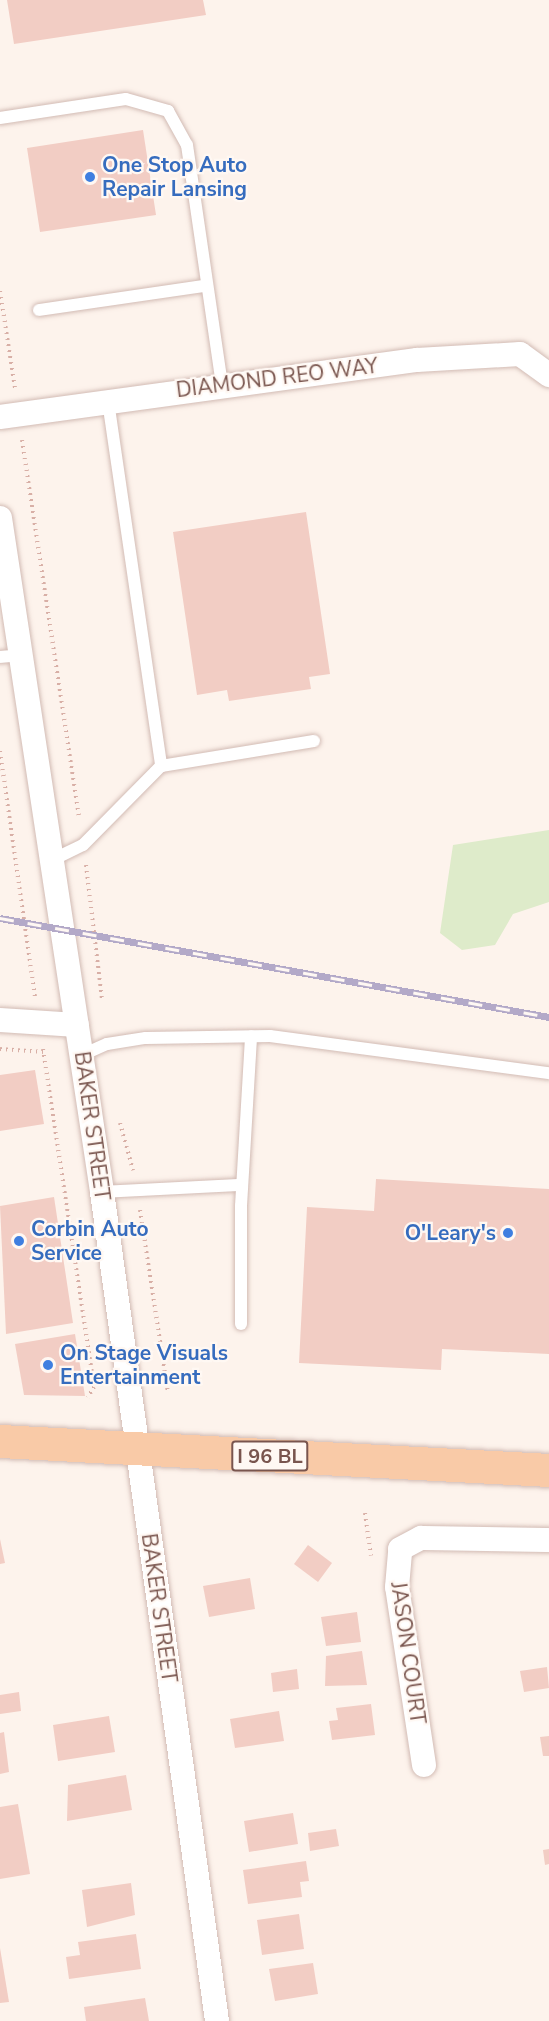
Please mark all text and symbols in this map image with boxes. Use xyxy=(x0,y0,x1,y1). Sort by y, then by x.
place label: One Stop Auto Repair Lansing xyxy=(102,152,247,202)
marker: One Stop Auto Repair Lansing xyxy=(83,170,97,184)
street label: DIAMOND REO WAY xyxy=(175,353,379,403)
street label: BAKER STREET xyxy=(69,1050,115,1202)
place label: Corbin Auto Service xyxy=(31,1216,149,1266)
place label: O'Leary's xyxy=(405,1220,496,1246)
marker: O'Leary's xyxy=(501,1226,515,1240)
marker: Corbin Auto Service xyxy=(12,1234,26,1248)
place label: On Stage Visuals Entertainment xyxy=(60,1340,228,1390)
marker: On Stage Visuals Entertainment xyxy=(41,1358,55,1372)
road number: I 96 BL xyxy=(231,1439,309,1473)
street label: BAKER STREET xyxy=(136,1532,182,1684)
street label: JASON COURT xyxy=(386,1580,430,1726)

